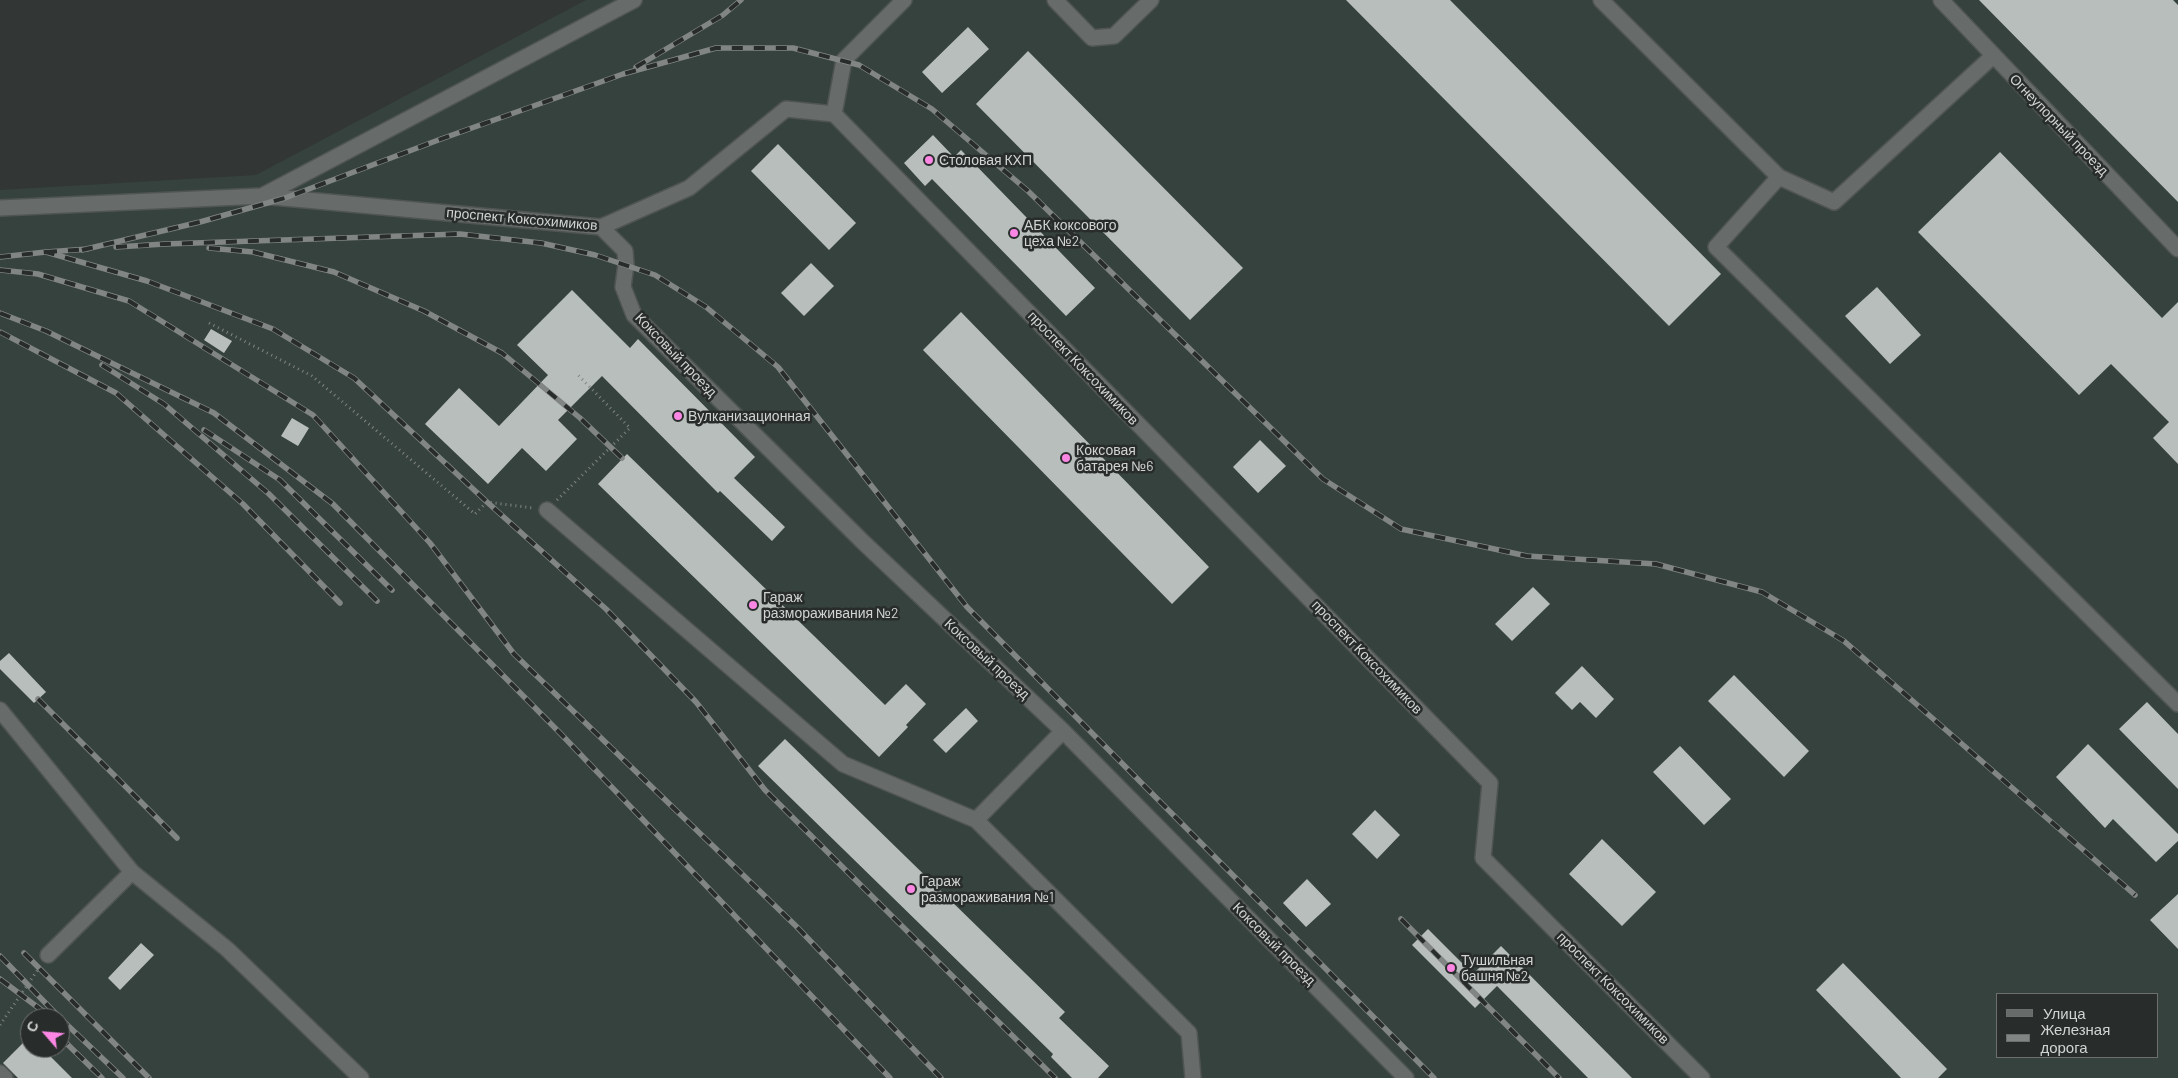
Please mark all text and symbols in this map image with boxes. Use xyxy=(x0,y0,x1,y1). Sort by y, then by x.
street label: Огнеупорный проезд xyxy=(2006,71,2112,179)
place label: Столовая КХП xyxy=(939,152,1032,168)
marker: Столовая КХП xyxy=(923,154,935,166)
street label: проспект Коксохимиков xyxy=(446,204,598,234)
place label: АБК коксового цеха №2 xyxy=(1024,217,1116,250)
marker: АБК коксового цеха №2 xyxy=(1008,227,1020,239)
street label: проспект Коксохимиков xyxy=(1024,308,1142,428)
street label: Коксовый проезд xyxy=(632,310,720,400)
place label: Вулканизационная xyxy=(688,408,810,424)
marker: Вулканизационная xyxy=(672,410,684,422)
place label: Коксовая батарея №6 xyxy=(1076,442,1153,474)
marker: Коксовая батарея №6 xyxy=(1060,452,1072,464)
place label: Гараж размораживания №2 xyxy=(763,589,899,622)
street label: проспект Коксохимиков xyxy=(1308,597,1426,717)
marker: Гараж размораживания №2 xyxy=(747,599,759,611)
street label: Коксовый проезд xyxy=(941,615,1033,703)
place label: Гараж размораживания №1 xyxy=(921,873,1054,906)
marker: Гараж размораживания №1 xyxy=(905,883,917,895)
street label: Коксовый проезд xyxy=(1229,899,1319,989)
street label: проспект Коксохимиков xyxy=(1553,928,1673,1048)
place label: Тушильная башня №2 xyxy=(1461,952,1533,984)
marker: Тушильная башня №2 xyxy=(1445,962,1457,974)
legend xyxy=(1996,993,2158,1058)
text: Улица xyxy=(2043,1004,2086,1022)
north arrow xyxy=(20,1008,70,1058)
text: С xyxy=(22,1018,42,1035)
text: Железная дорога xyxy=(2040,1020,2110,1056)

